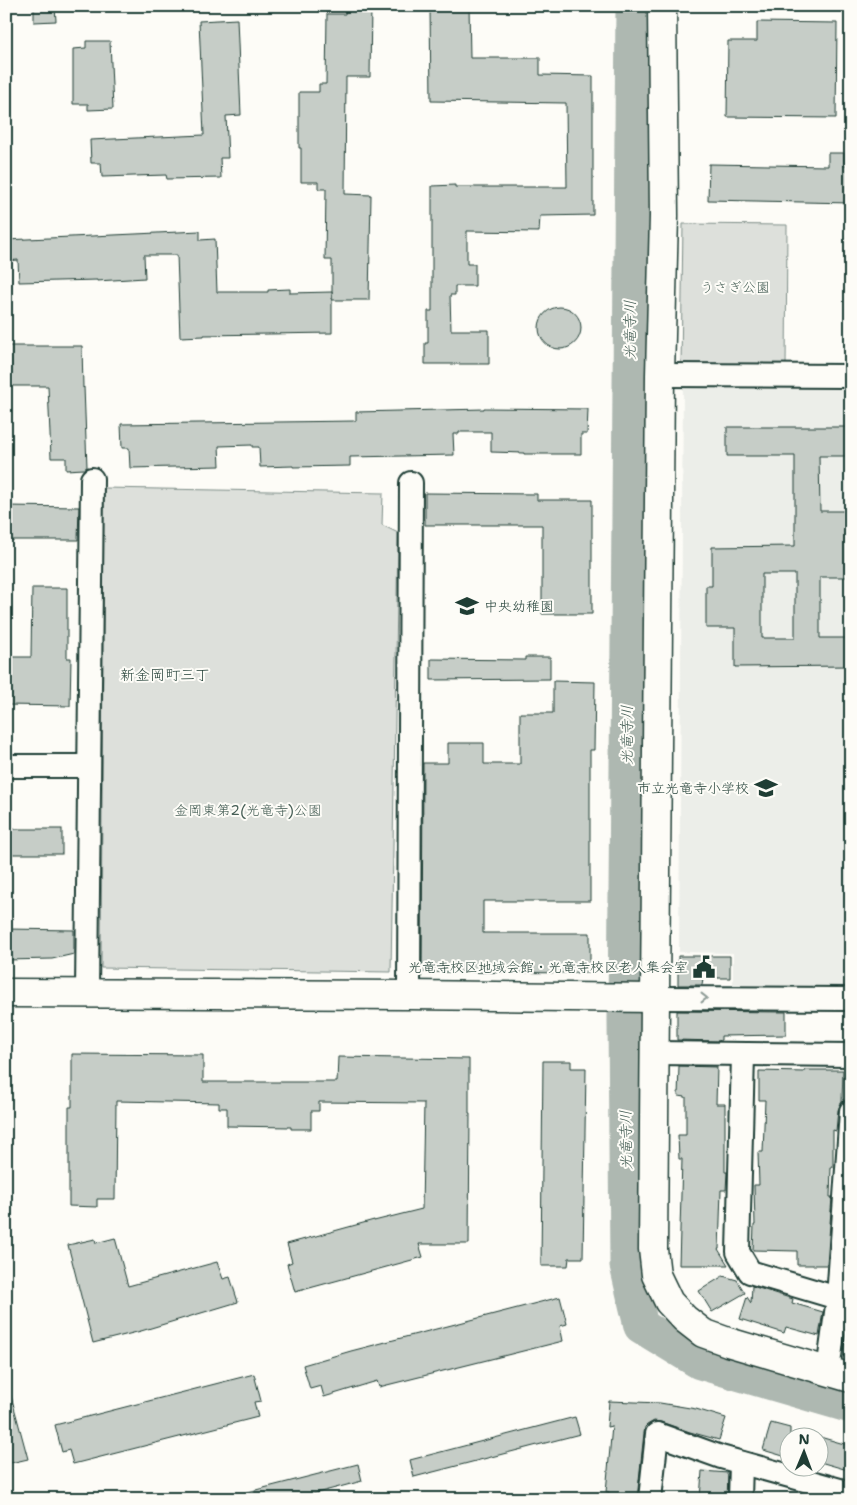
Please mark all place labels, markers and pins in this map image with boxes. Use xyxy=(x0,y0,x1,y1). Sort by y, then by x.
school or university icon: 中央幼稚園 xyxy=(454,593,480,619)
place label: 中央幼稚園 xyxy=(484,597,554,615)
school or university icon: 市立光竜寺小学校 xyxy=(753,775,779,801)
place label: 市立光竜寺小学校 xyxy=(637,779,749,797)
public building icon: 光竜寺校区地域会館・光竜寺校区老人集会室 xyxy=(691,954,717,980)
place label: 光竜寺校区地域会館・光竜寺校区老人集会室 xyxy=(408,958,688,976)

